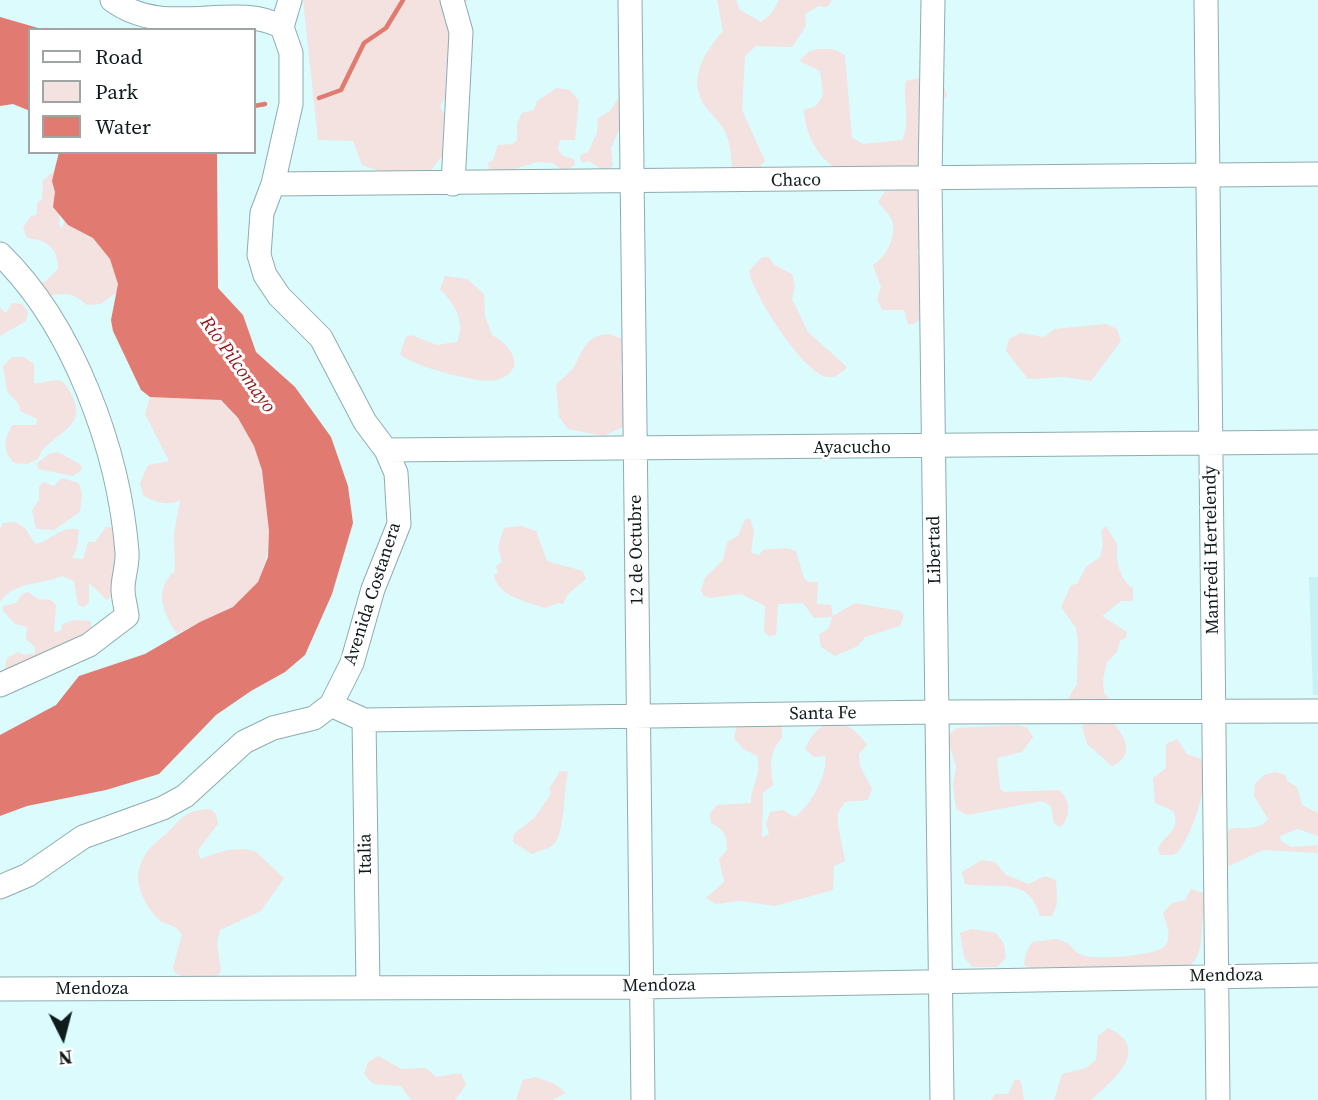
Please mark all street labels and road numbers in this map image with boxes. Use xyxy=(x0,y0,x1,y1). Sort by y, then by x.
street label: Chaco xyxy=(771,170,821,192)
street label: Ayacucho xyxy=(813,437,891,459)
street label: Manfredi Hertelendy xyxy=(1200,465,1224,635)
street label: 12 de Octubre xyxy=(625,495,649,605)
street label: Libertad xyxy=(924,515,946,585)
street label: Avenida Costanera xyxy=(340,520,406,668)
street label: Santa Fe xyxy=(789,703,857,725)
street label: Italia xyxy=(355,833,377,875)
street label: Mendoza xyxy=(1189,965,1263,987)
street label: Mendoza xyxy=(622,975,696,997)
street label: Mendoza xyxy=(55,978,129,1000)

